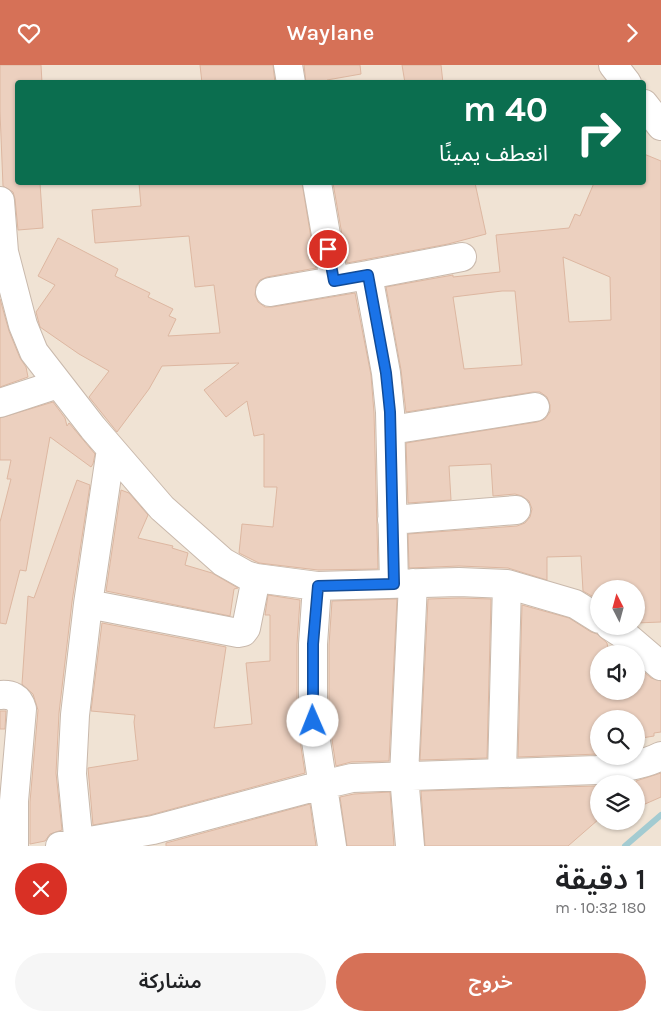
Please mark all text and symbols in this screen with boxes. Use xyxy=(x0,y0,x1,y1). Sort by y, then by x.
icon: heart xyxy=(15,19,43,47)
icon: forward xyxy=(618,19,646,47)
text: Waylane xyxy=(287,20,374,46)
text: 40 m xyxy=(463,89,548,130)
icon: right xyxy=(566,100,631,165)
text: انعطف يمينًا xyxy=(439,141,548,167)
pin xyxy=(307,228,349,270)
icon: arrive xyxy=(314,235,342,263)
north arrow xyxy=(590,580,645,635)
map controls xyxy=(590,580,645,830)
button: sound xyxy=(590,645,645,700)
position arrow xyxy=(286,694,338,746)
button: search xyxy=(590,710,645,765)
button: layers xyxy=(590,775,645,830)
text: 1 دقيقة xyxy=(555,861,646,897)
button: close xyxy=(15,863,67,915)
text: 180 m · 10:32 xyxy=(555,898,646,917)
button: مشاركة xyxy=(15,953,326,1011)
button: خروج xyxy=(336,953,646,1011)

